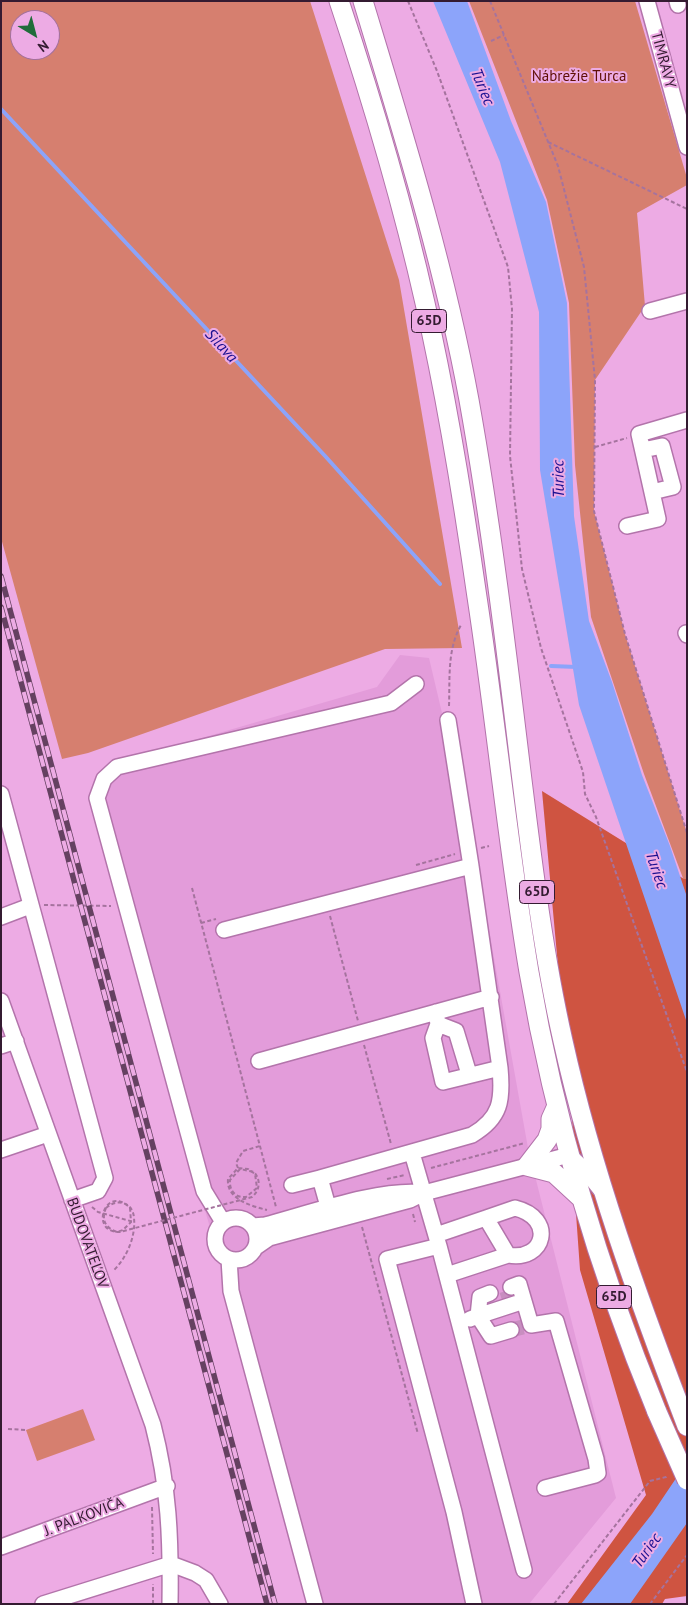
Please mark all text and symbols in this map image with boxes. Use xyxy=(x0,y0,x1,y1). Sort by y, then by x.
north arrow xyxy=(10,10,60,60)
street label: TIMRAVY xyxy=(647,30,679,90)
text: N xyxy=(34,36,53,56)
water label: Turiec xyxy=(466,66,498,108)
park label: Nábrežie Turca xyxy=(532,68,626,86)
road number: 65D xyxy=(412,310,446,332)
water label: Silava xyxy=(201,325,241,367)
water label: Turiec xyxy=(549,460,569,498)
water label: Turiec xyxy=(641,849,671,891)
road number: 65D xyxy=(520,880,554,904)
street label: BUDOVATEĽOV xyxy=(62,1195,112,1291)
road number: 65D xyxy=(596,1285,632,1308)
street label: J. PALKOVIČA xyxy=(42,1494,126,1540)
water label: Turiec xyxy=(628,1530,666,1572)

